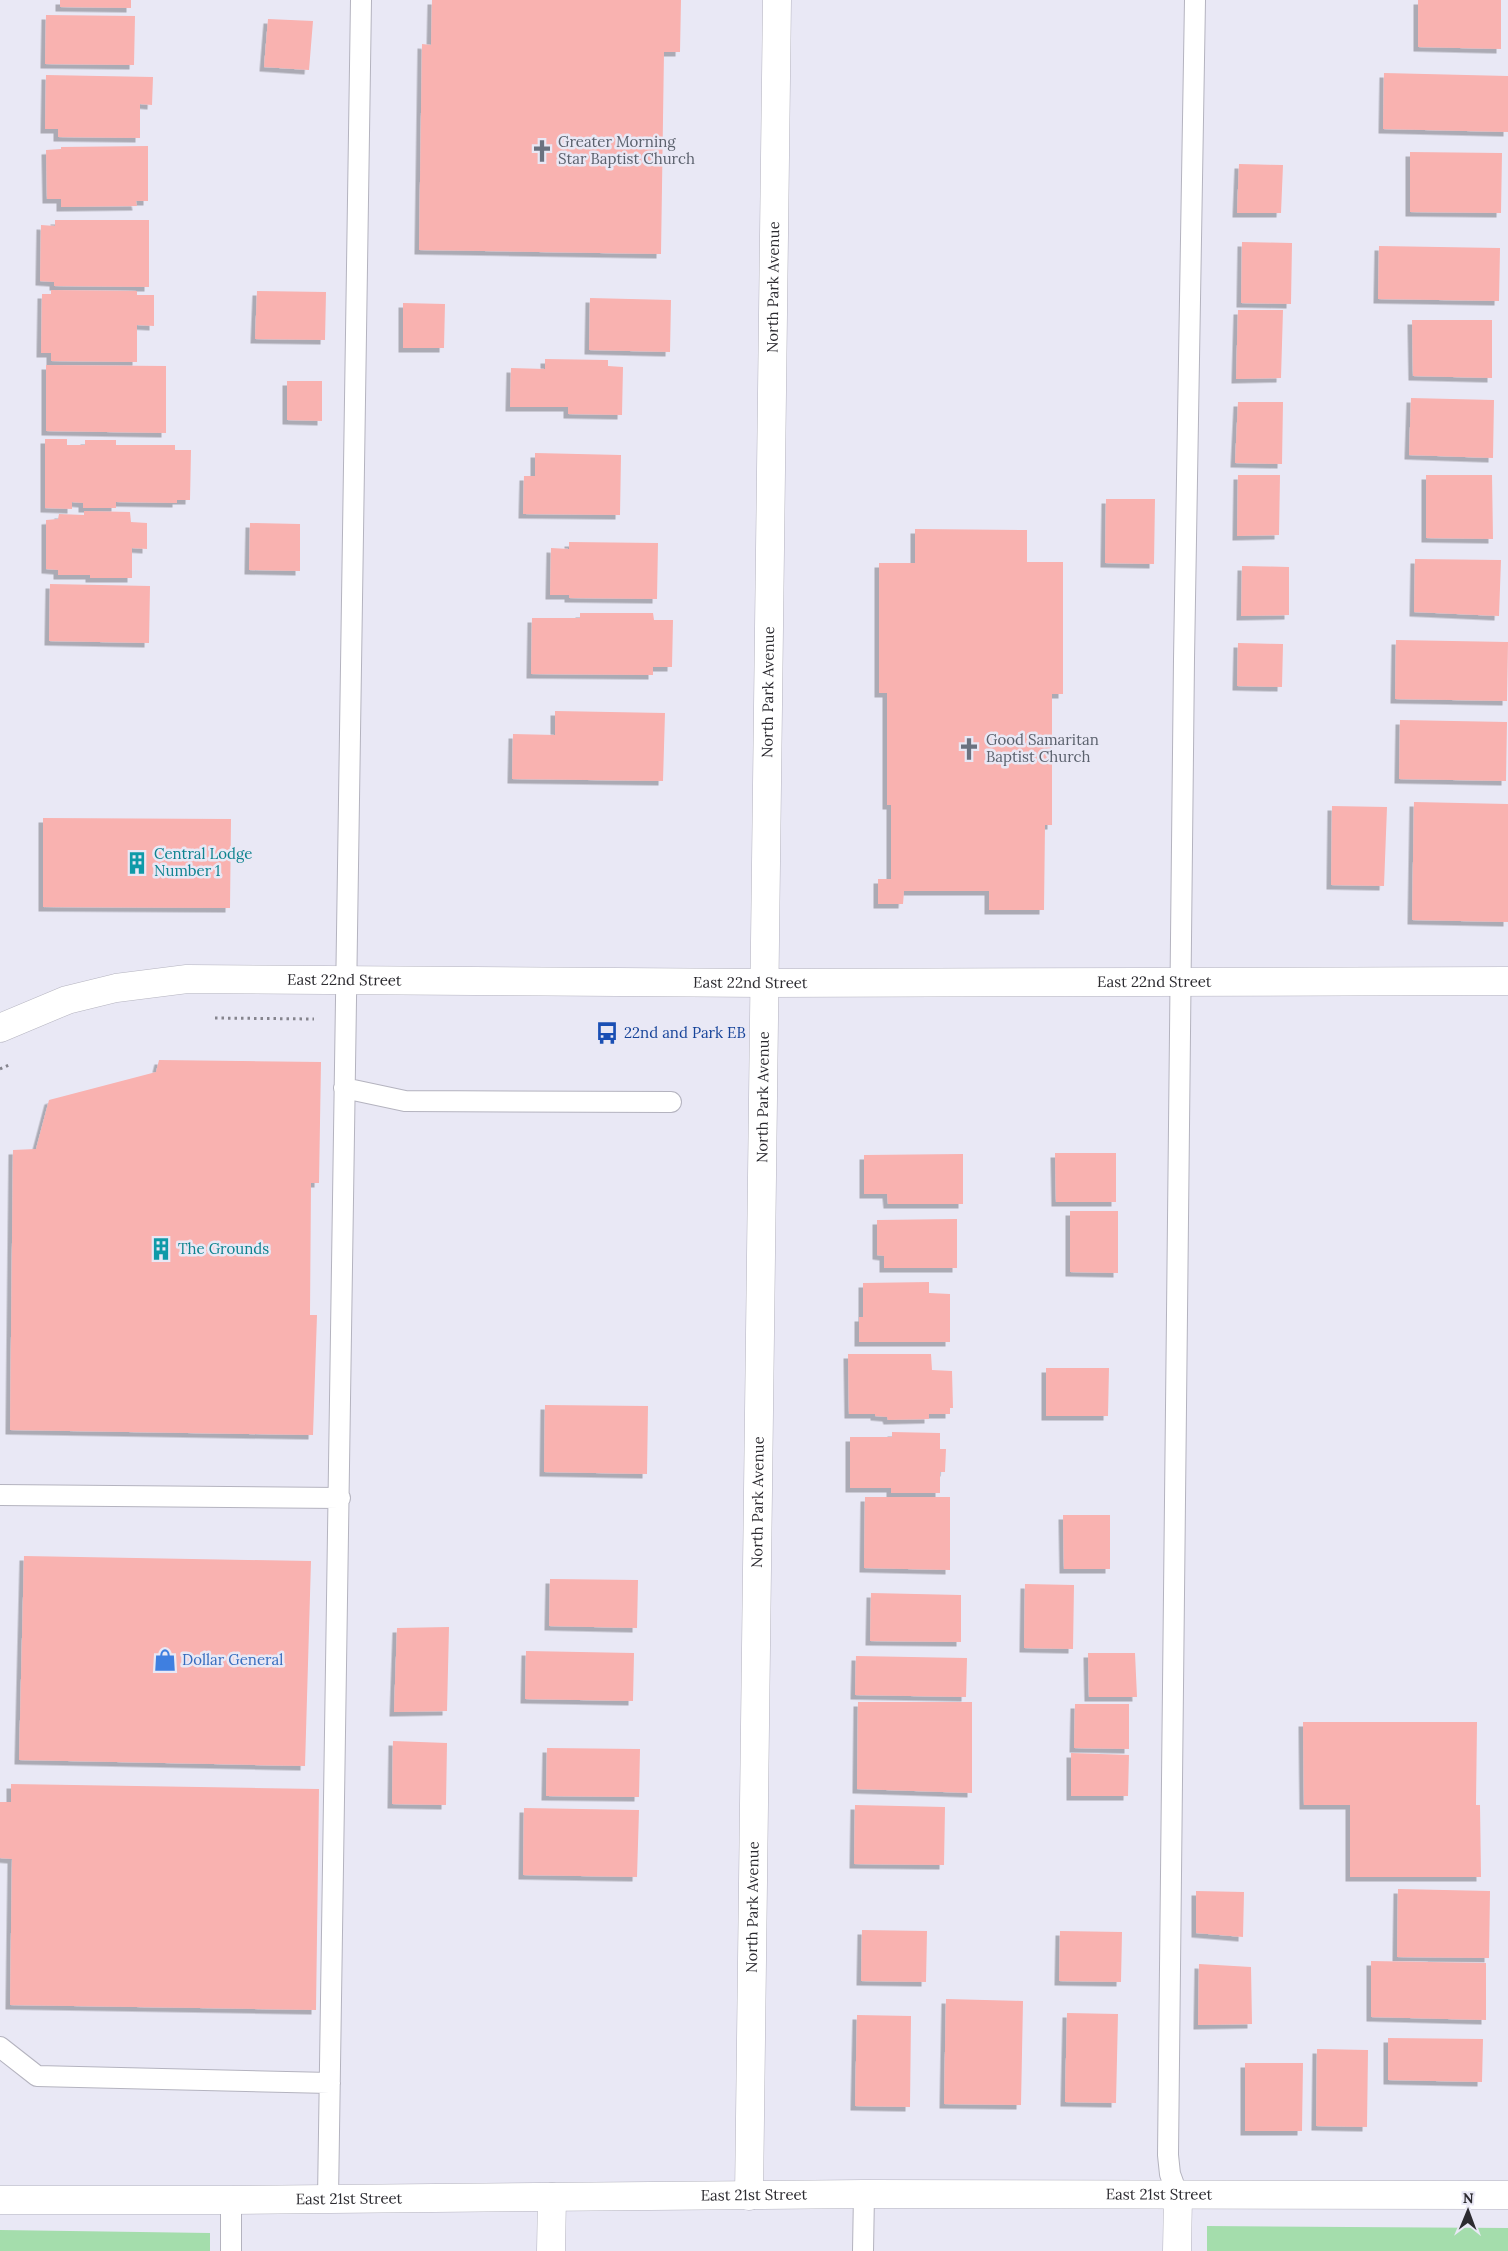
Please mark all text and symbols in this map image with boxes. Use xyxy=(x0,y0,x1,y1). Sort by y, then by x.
place label: Greater Morning Star Baptist Church xyxy=(558,132,695,168)
church icon: Greater Morning Star Baptist Church xyxy=(529,138,555,164)
street label: North Park Avenue xyxy=(763,221,783,353)
street label: North Park Avenue xyxy=(757,626,778,758)
place label: Good Samaritan Baptist Church xyxy=(986,730,1099,766)
church icon: Good Samaritan Baptist Church xyxy=(956,736,982,762)
place label: Central Lodge Number 1 xyxy=(154,844,252,880)
building icon: Central Lodge Number 1 xyxy=(124,850,150,876)
street label: East 22nd Street xyxy=(287,970,402,989)
street label: East 22nd Street xyxy=(1097,972,1212,991)
street label: East 22nd Street xyxy=(693,973,808,992)
bus stop icon: 22nd and Park EB xyxy=(594,1020,620,1046)
place label: 22nd and Park EB xyxy=(624,1023,746,1042)
street label: North Park Avenue xyxy=(752,1031,773,1163)
building icon: The Grounds xyxy=(148,1236,174,1262)
place label: The Grounds xyxy=(178,1239,269,1258)
street label: North Park Avenue xyxy=(747,1436,768,1568)
shop icon: Dollar General xyxy=(152,1647,178,1673)
place label: Dollar General xyxy=(182,1650,283,1669)
street label: North Park Avenue xyxy=(742,1841,763,1973)
street label: East 21st Street xyxy=(1106,2184,1212,2204)
street label: East 21st Street xyxy=(701,2185,808,2205)
north arrow xyxy=(1443,2186,1493,2236)
street label: East 21st Street xyxy=(296,2188,403,2208)
text: N xyxy=(1463,2189,1474,2207)

